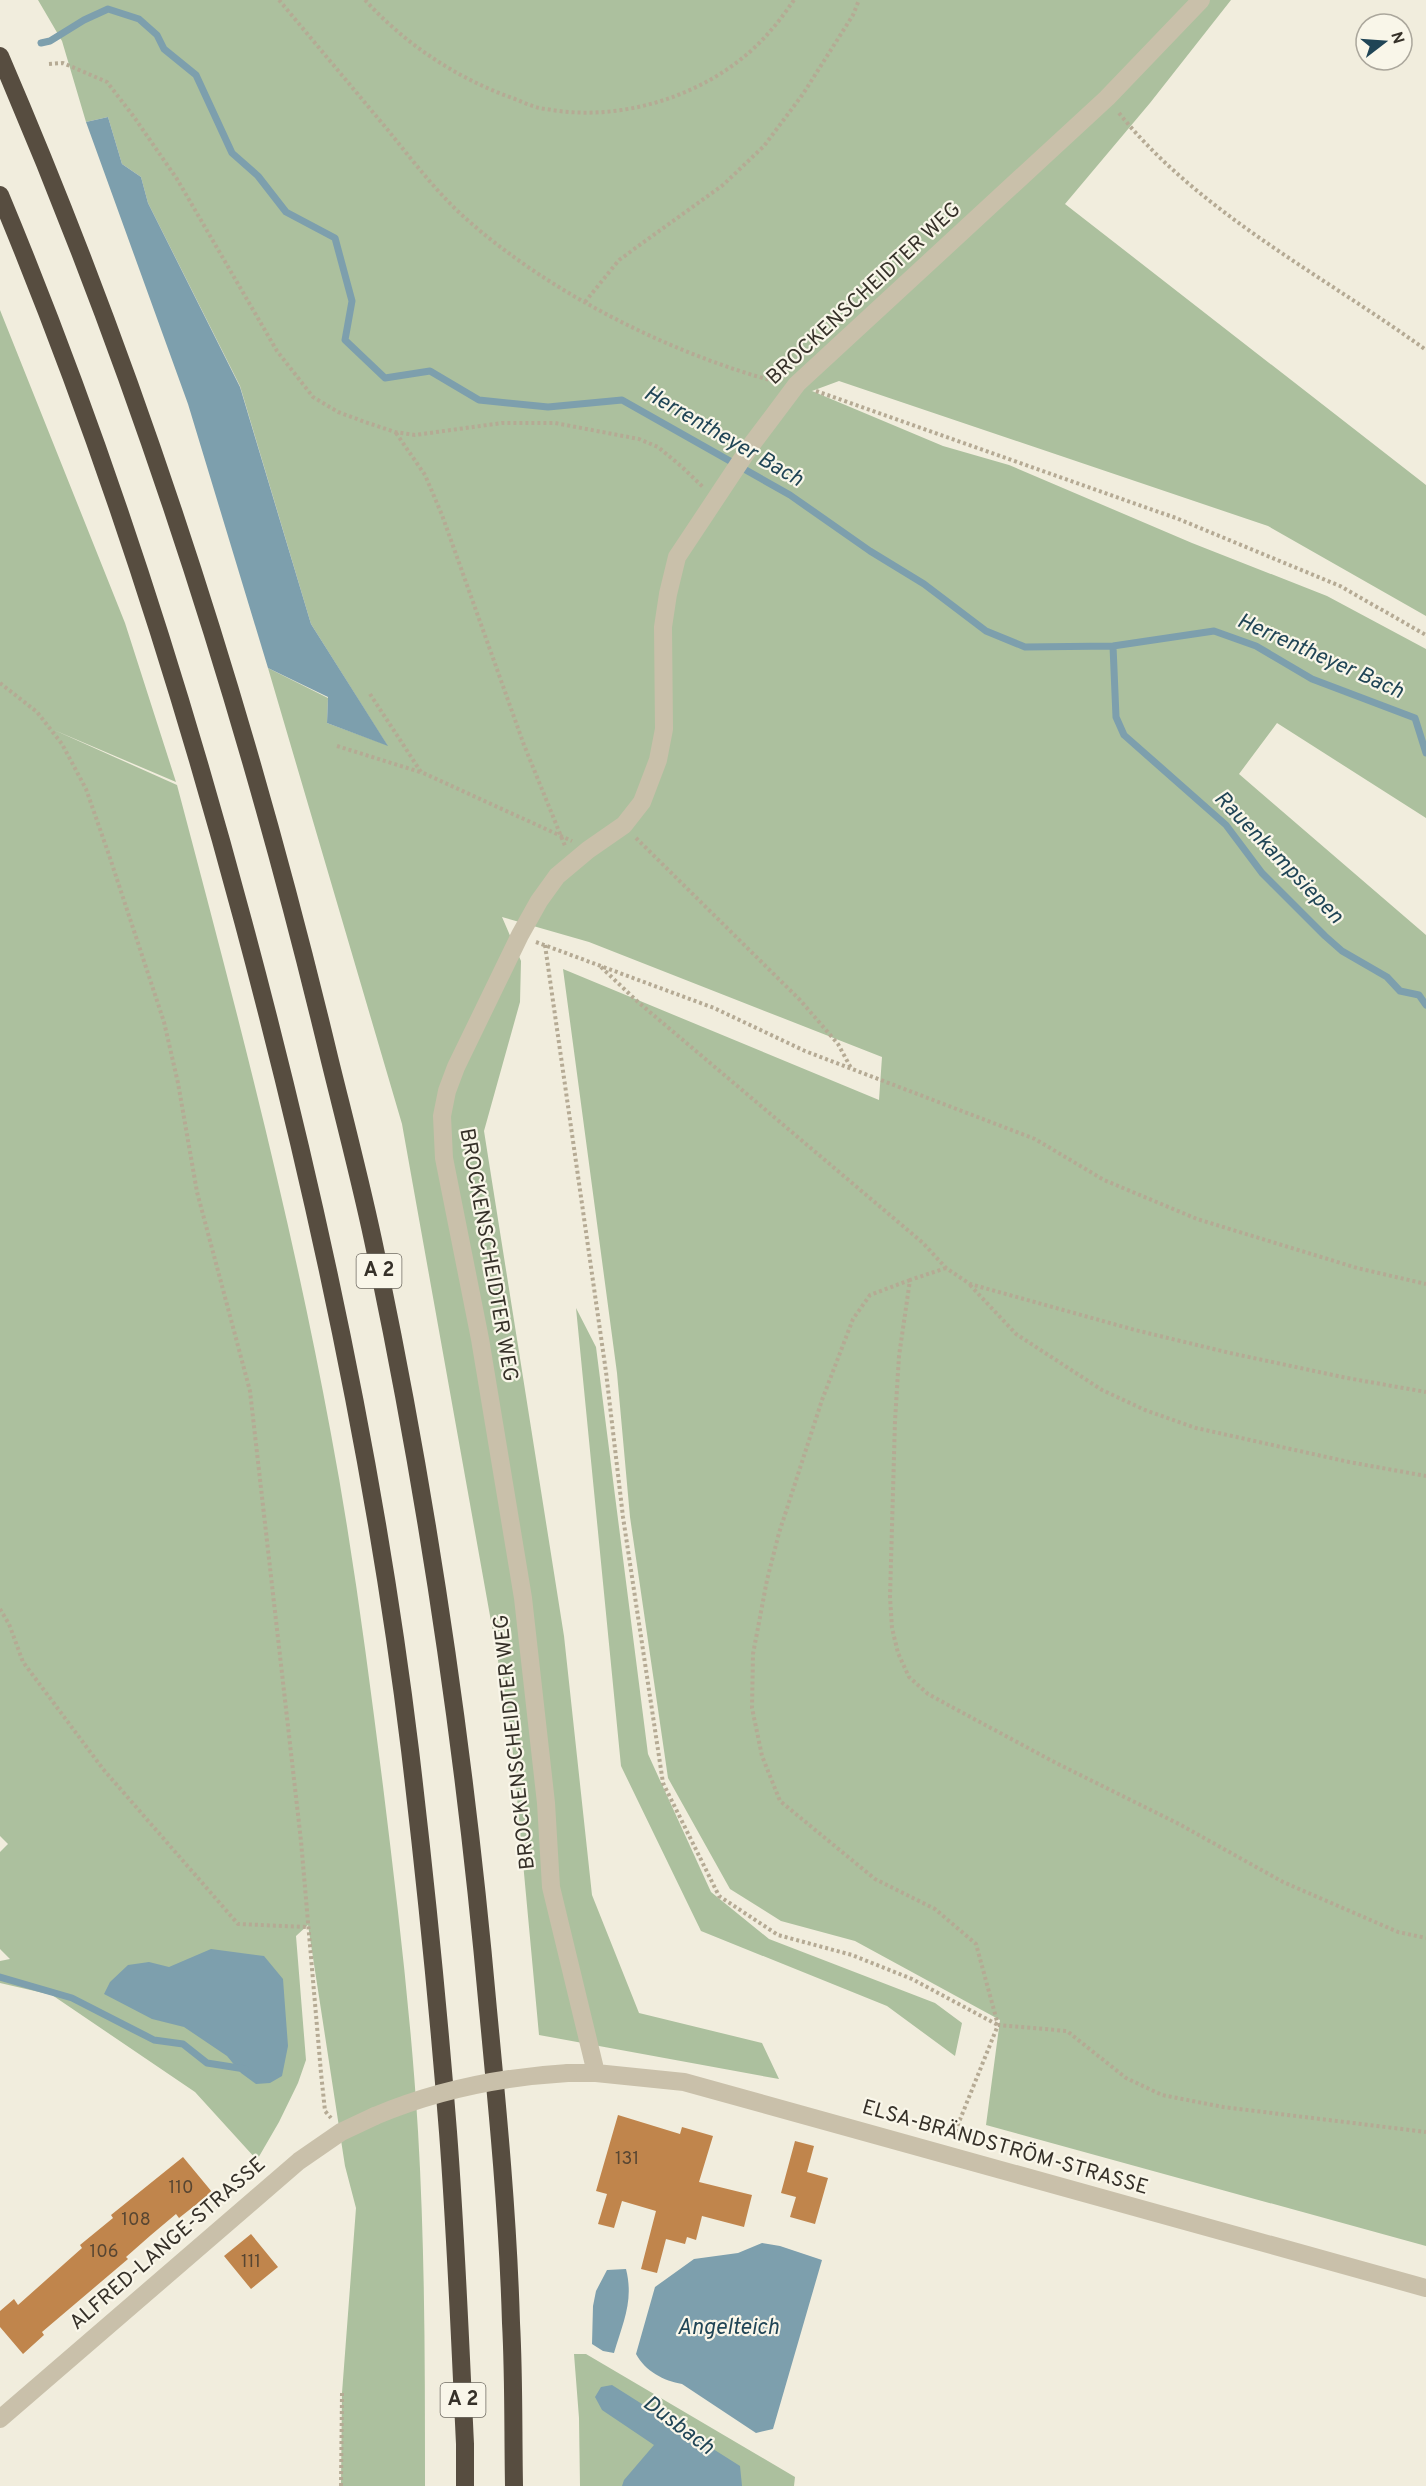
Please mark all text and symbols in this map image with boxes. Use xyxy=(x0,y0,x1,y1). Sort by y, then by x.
north arrow xyxy=(1354,12,1414,72)
text: N xyxy=(1385,30,1408,47)
street label: BROCKENSCHEIDTER WEG xyxy=(761,197,967,391)
water label: Herrentheyer Bach xyxy=(639,380,808,494)
water label: Herrentheyer Bach xyxy=(1233,608,1408,706)
water label: Rauenkampsiepen xyxy=(1208,786,1348,930)
street label: BROCKENSCHEIDTER WEG xyxy=(452,1126,524,1384)
road number: A 2 xyxy=(356,1254,401,1288)
street label: BROCKENSCHEIDTER WEG xyxy=(488,1613,542,1871)
street label: ELSA-BRÄNDSTRÖM-STRASSE xyxy=(859,2094,1151,2202)
house number: 131 xyxy=(615,2148,639,2171)
street label: ALFRED-LANGE-STRASSE xyxy=(64,2151,272,2337)
house number: 110 xyxy=(169,2177,193,2200)
house number: 108 xyxy=(121,2209,151,2232)
house number: 106 xyxy=(89,2241,119,2264)
house number: 111 xyxy=(241,2251,261,2274)
water label: Angelteich xyxy=(677,2315,779,2342)
road number: A 2 xyxy=(440,2383,486,2417)
water label: Dusbach xyxy=(637,2390,719,2462)

